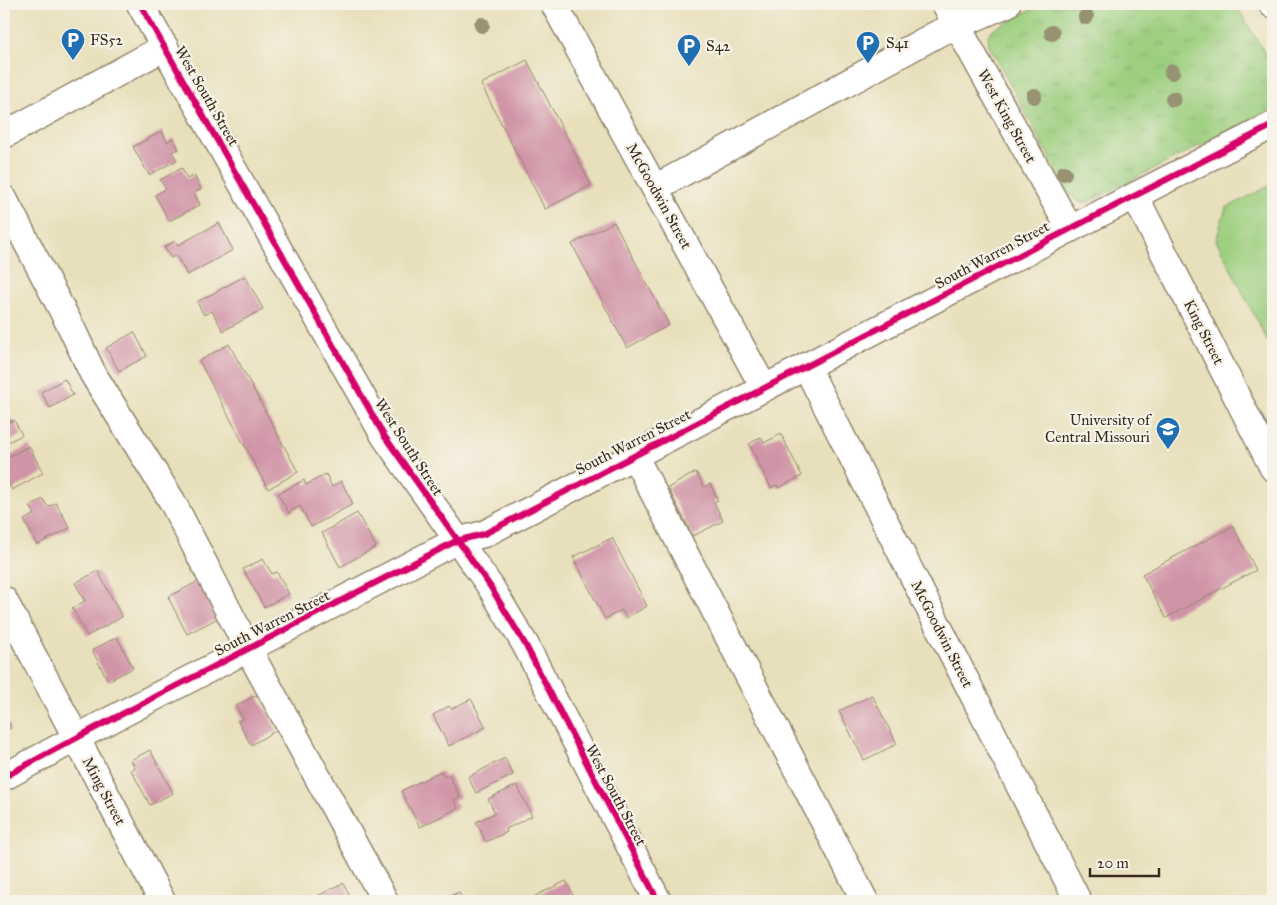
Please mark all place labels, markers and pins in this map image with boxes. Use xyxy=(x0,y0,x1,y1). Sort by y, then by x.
parking icon: FS52 xyxy=(60,27,86,61)
parking icon: S41 xyxy=(855,30,881,64)
place label: FS52 xyxy=(90,31,123,49)
parking icon: S42 xyxy=(676,33,702,67)
place label: S41 xyxy=(886,34,909,52)
place label: S42 xyxy=(706,37,731,55)
place label: University of Central Missouri xyxy=(1045,411,1153,446)
school or university icon: University of Central Missouri xyxy=(1155,416,1181,450)

